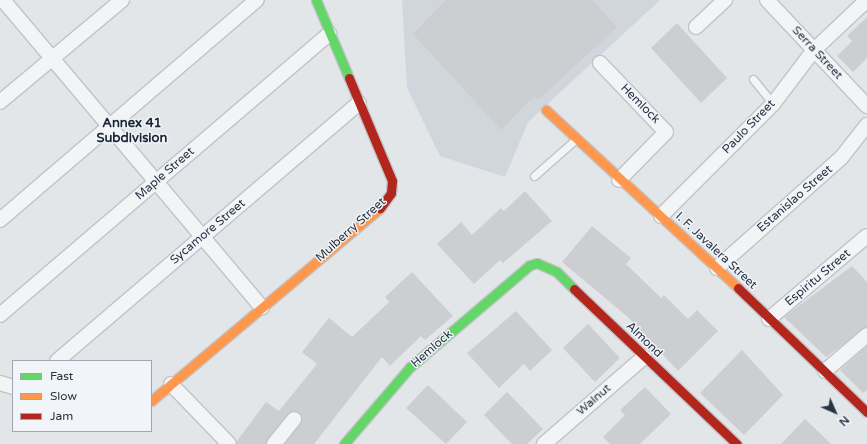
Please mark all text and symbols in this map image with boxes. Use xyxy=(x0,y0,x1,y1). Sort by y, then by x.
street label: Serra Street xyxy=(789,23,845,83)
street label: Hemlock xyxy=(617,81,663,127)
street label: Paulo Street xyxy=(720,97,778,157)
district label: Annex 41 Subdivision xyxy=(97,116,167,147)
street label: Maple Street xyxy=(133,145,197,203)
street label: Estanislao Street xyxy=(754,162,836,236)
street label: Mulberry Street xyxy=(313,195,389,265)
street label: Sycamore Street xyxy=(168,196,248,268)
street label: I. F. Javalera Street xyxy=(672,210,760,292)
street label: Espiritu Street xyxy=(782,247,854,309)
street label: Almond xyxy=(623,319,665,361)
street label: Hemlock xyxy=(408,327,456,371)
legend xyxy=(12,360,152,432)
text: Fast xyxy=(50,369,73,383)
street label: Walnut xyxy=(574,381,614,419)
text: Slow xyxy=(50,389,77,403)
north arrow xyxy=(815,392,855,432)
text: Jam xyxy=(50,409,73,423)
text: N xyxy=(836,413,852,429)

